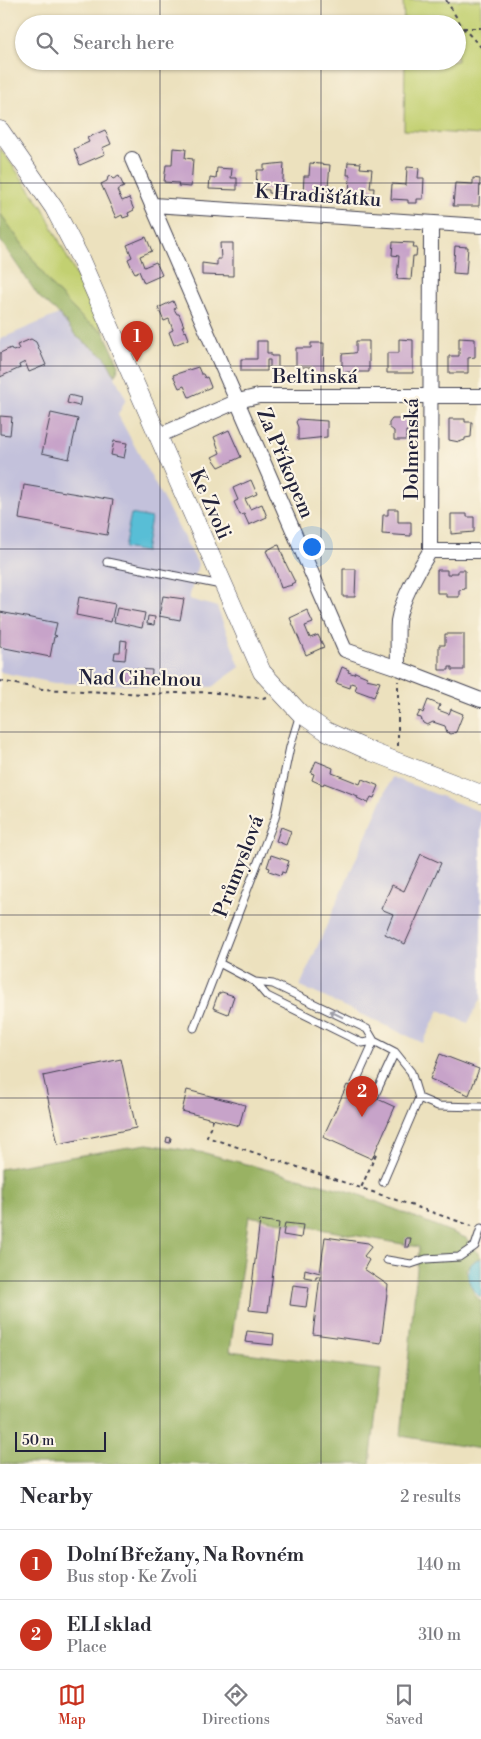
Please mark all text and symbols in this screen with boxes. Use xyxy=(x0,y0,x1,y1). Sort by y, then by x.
search box xyxy=(15,15,466,70)
icon: search xyxy=(33,29,61,57)
text: Search here xyxy=(73,31,174,55)
street label: K Hradišťátku xyxy=(254,180,383,213)
pin: 1 xyxy=(121,321,153,362)
street label: Beltinská xyxy=(271,365,359,390)
street label: Dolmenská xyxy=(400,397,425,500)
street label: Za Příkopem xyxy=(250,405,319,523)
street label: Ke Zvoli xyxy=(183,465,236,544)
your location xyxy=(299,534,325,560)
street label: Nad Cihelnou xyxy=(78,666,202,693)
street label: Průmyslová xyxy=(209,811,271,921)
one-way arrow xyxy=(329,1009,344,1018)
pin: 2 xyxy=(346,1076,378,1117)
scale bar xyxy=(15,1429,106,1452)
text: 50 m xyxy=(22,1432,54,1450)
text: Nearby xyxy=(20,1484,93,1510)
text: 2 results xyxy=(400,1487,461,1507)
text: Dolní Břežany, Na Rovném xyxy=(67,1543,304,1567)
text: 1 xyxy=(32,1555,40,1575)
text: 140 m xyxy=(417,1555,461,1575)
text: Bus stop · Ke Zvoli xyxy=(67,1567,197,1587)
text: ELI sklad xyxy=(67,1613,152,1637)
text: 2 xyxy=(31,1625,41,1645)
text: 310 m xyxy=(418,1625,461,1645)
text: Place xyxy=(67,1637,107,1657)
tab: Map xyxy=(58,1681,86,1729)
tab: Directions xyxy=(202,1681,270,1729)
tab: Saved xyxy=(386,1681,423,1729)

